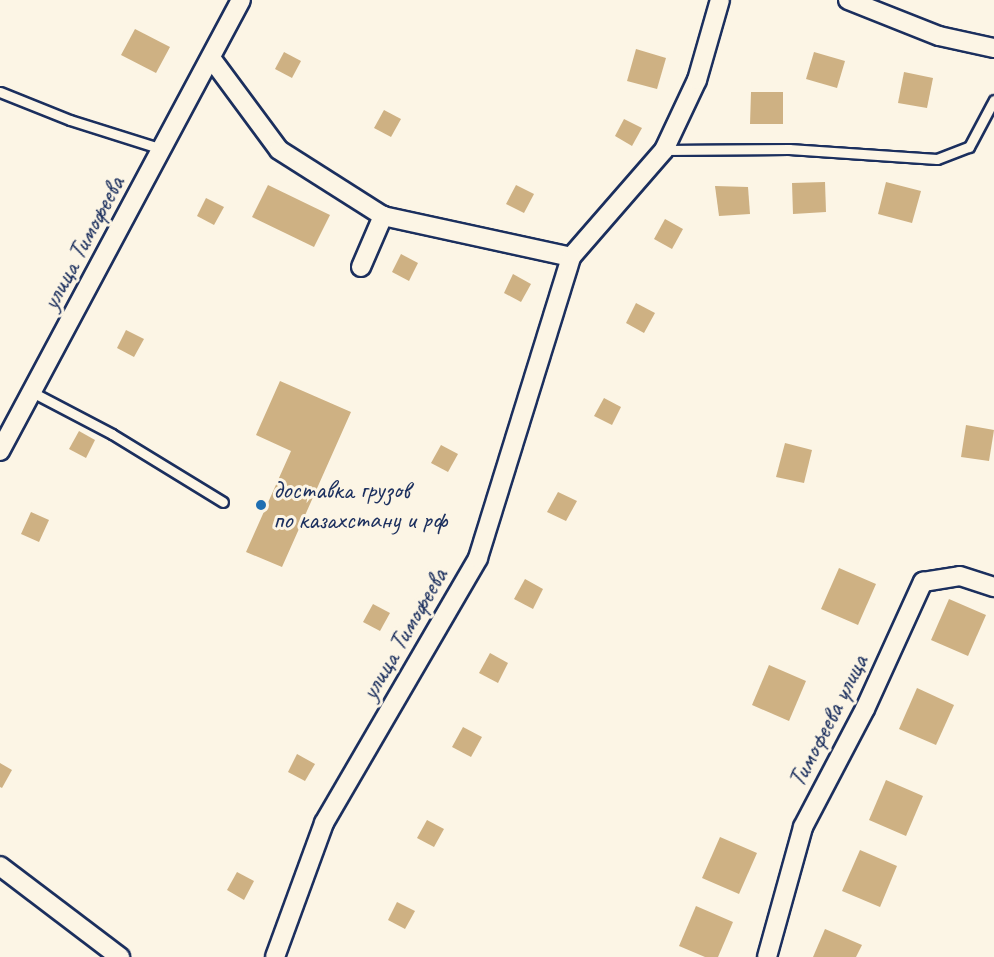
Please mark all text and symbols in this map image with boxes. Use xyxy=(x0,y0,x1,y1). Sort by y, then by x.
street label: улица Тимофеева xyxy=(35,171,131,315)
place label: доставка грузов по казахстану и рф xyxy=(273,474,448,536)
marker: доставка грузов по казахстану и рф xyxy=(254,498,268,512)
street label: улица Тимофеева xyxy=(354,563,454,705)
street label: Тимофеева улица xyxy=(781,649,875,793)

